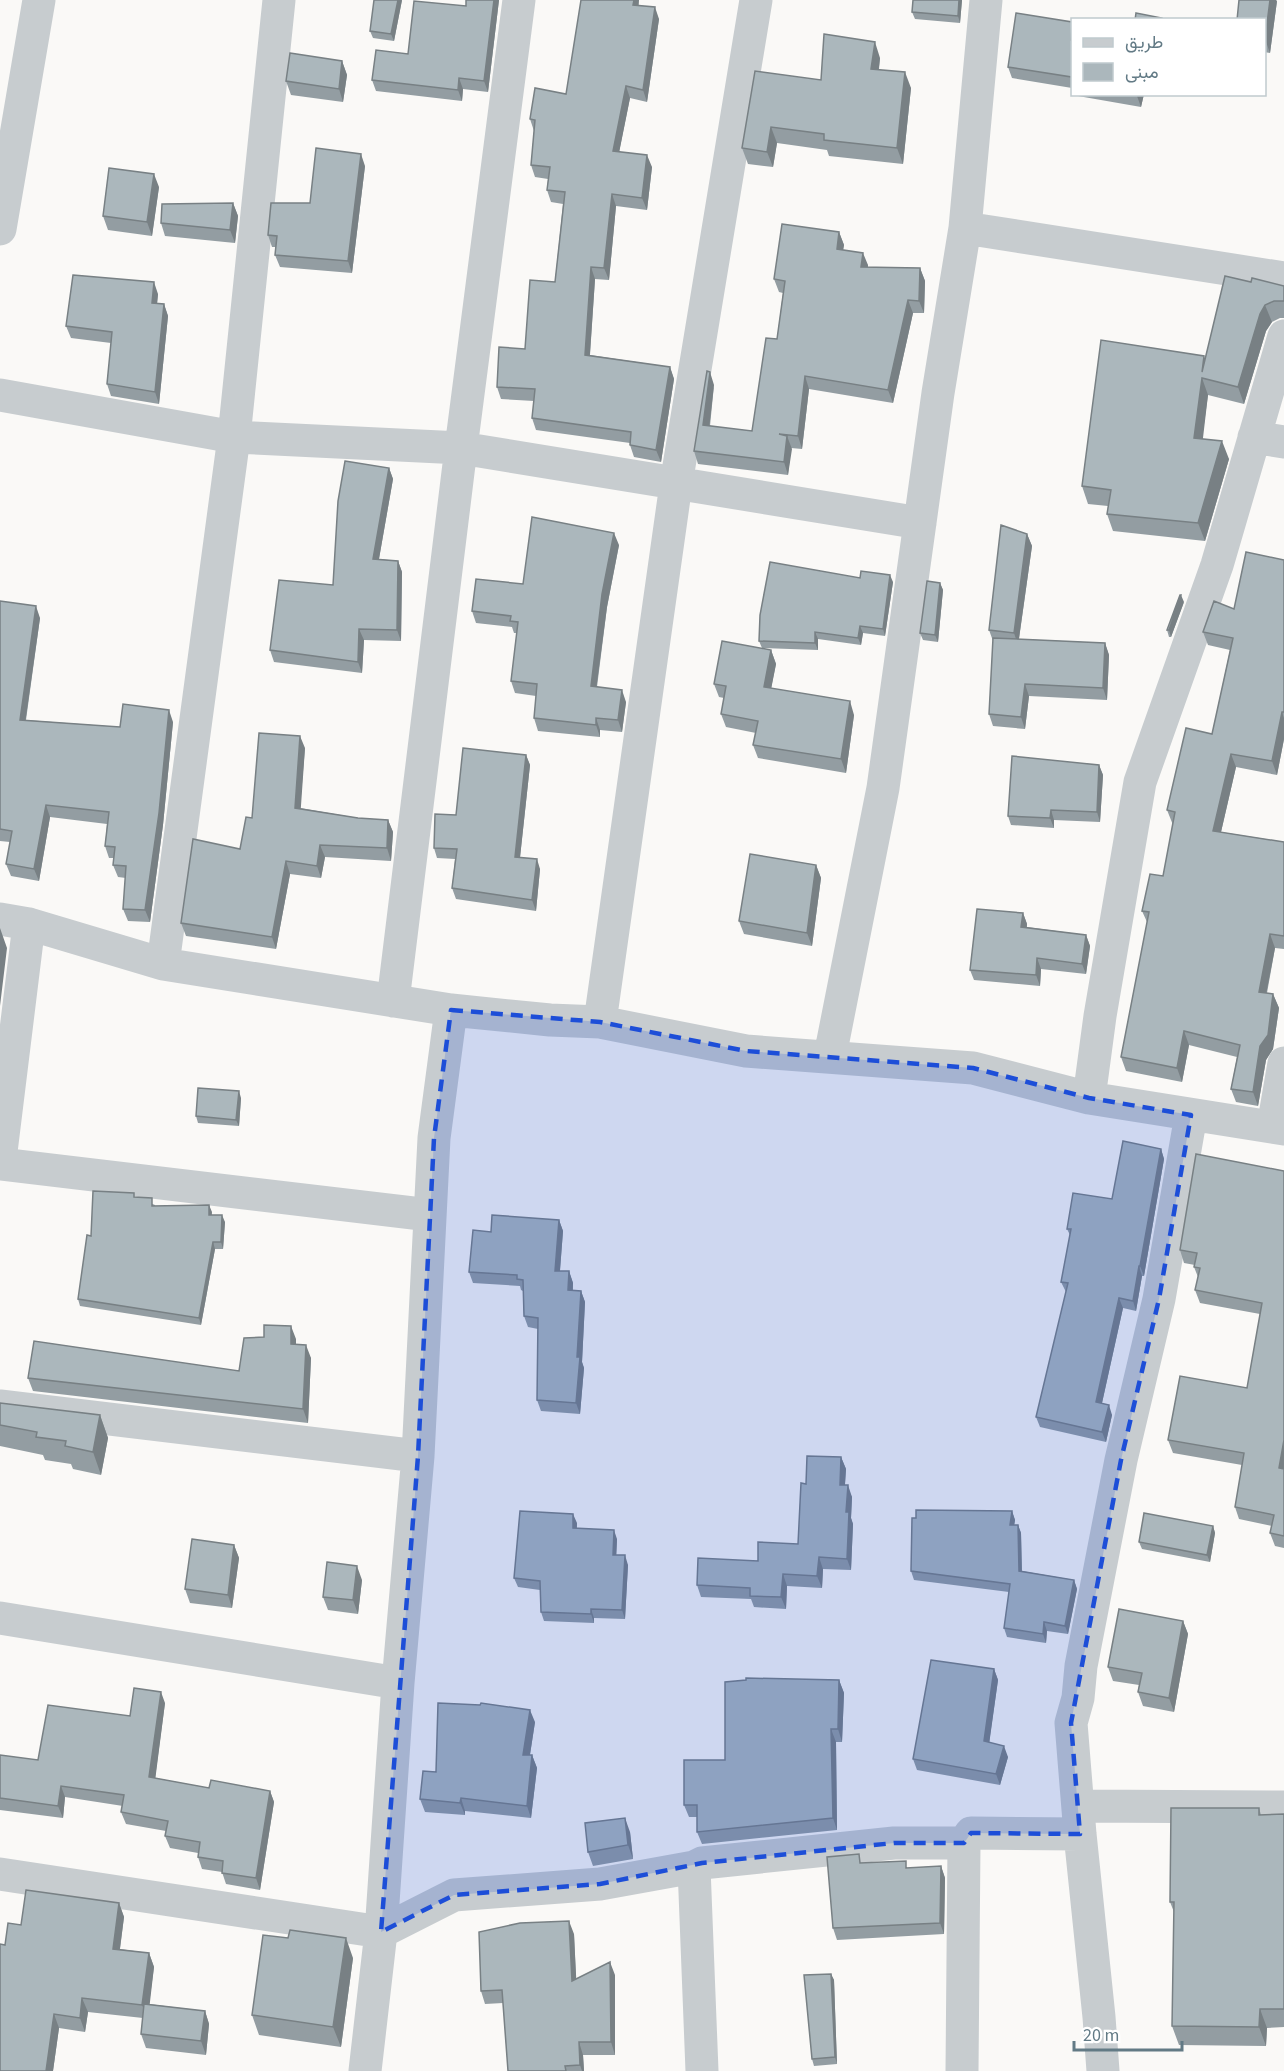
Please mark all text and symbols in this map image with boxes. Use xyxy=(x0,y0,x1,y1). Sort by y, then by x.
legend xyxy=(1071,18,1266,96)
text: طريق xyxy=(1125,30,1163,55)
text: مبنى xyxy=(1125,60,1159,85)
scale bar xyxy=(1074,2014,1182,2052)
text: 20 m xyxy=(1083,2023,1119,2048)

